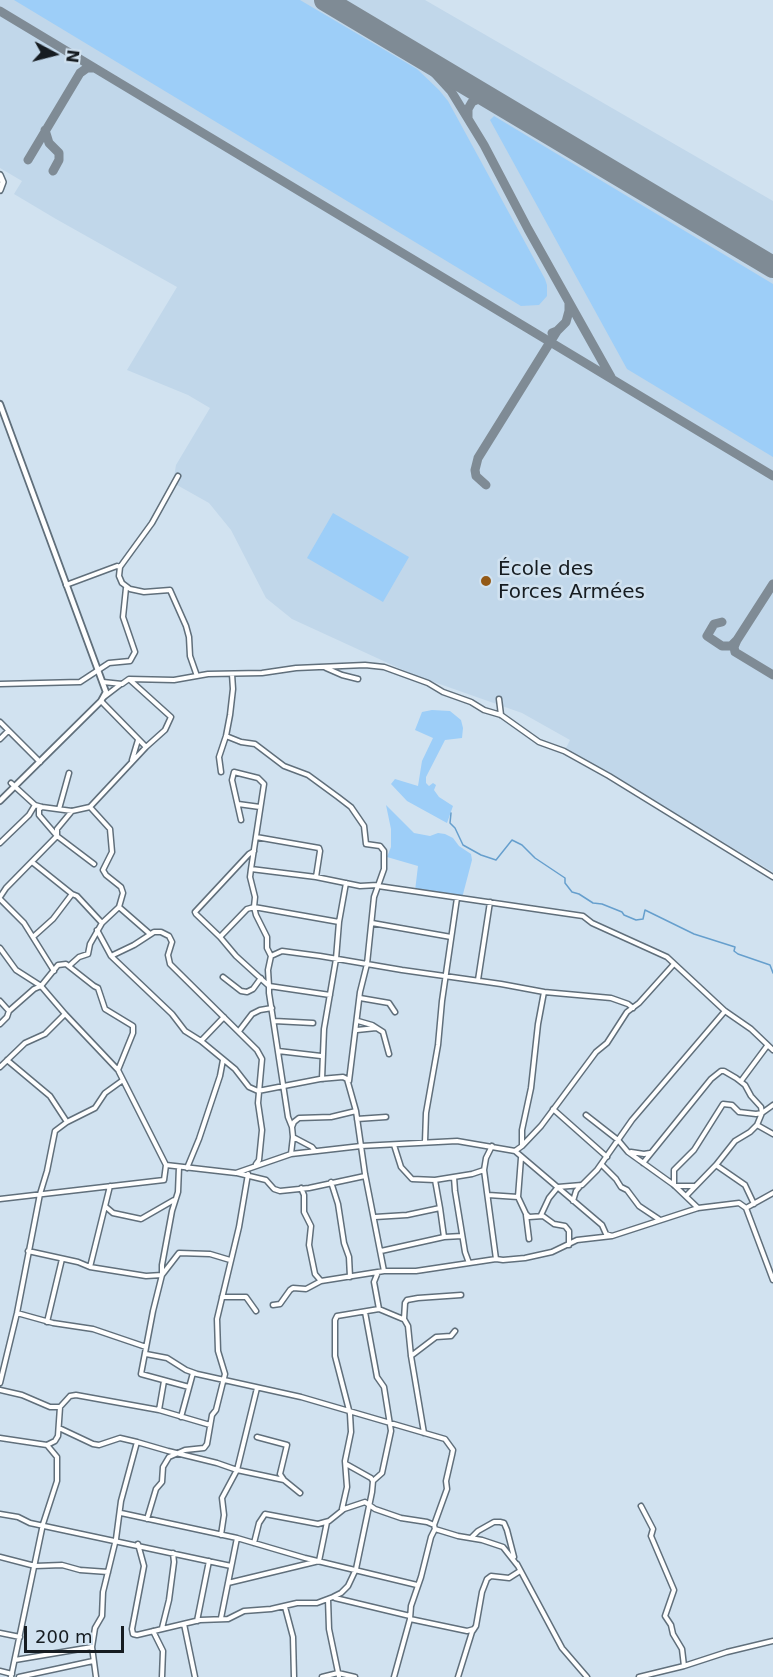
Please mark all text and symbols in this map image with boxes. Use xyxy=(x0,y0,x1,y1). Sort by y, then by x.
north arrow xyxy=(24,24,84,84)
text: N xyxy=(62,48,83,64)
place label: École des Forces Armées xyxy=(498,558,645,605)
marker: École des Forces Armées xyxy=(479,574,493,588)
scale bar xyxy=(27,1614,128,1652)
text: 200 m xyxy=(35,1626,93,1647)

